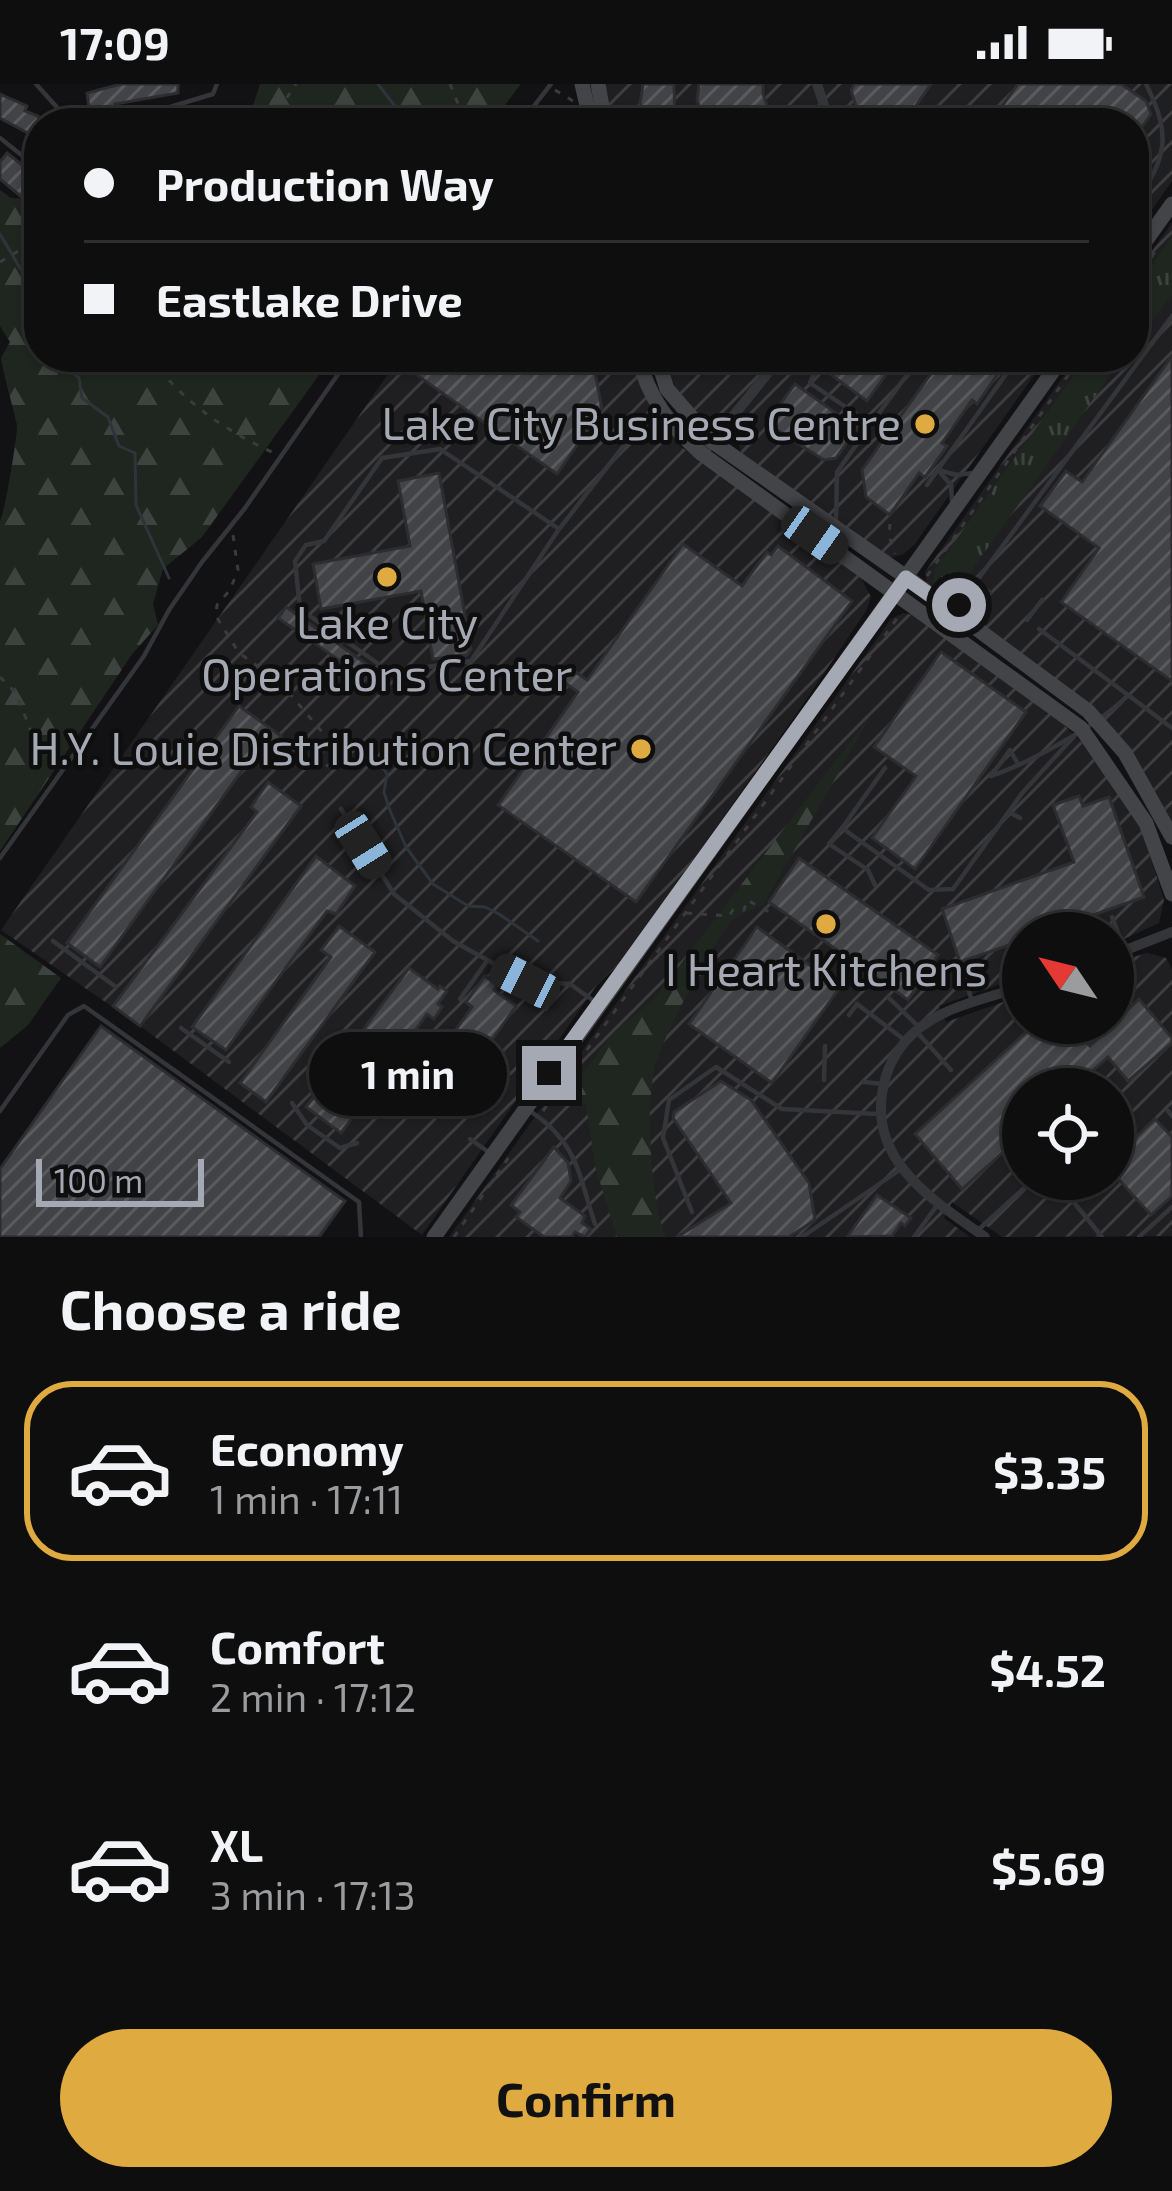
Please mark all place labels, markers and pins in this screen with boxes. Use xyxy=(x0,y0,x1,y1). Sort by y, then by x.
place label: Lake City Business Centre xyxy=(382,395,901,449)
marker: Lake City Business Centre xyxy=(912,411,938,437)
marker: Lake City Operations Center xyxy=(374,564,400,590)
place label: Lake City Operations Center xyxy=(201,594,573,700)
place label: H.Y. Louie Distribution Center xyxy=(29,720,617,774)
marker: H.Y. Louie Distribution Center xyxy=(628,736,654,762)
marker: I Heart Kitchens xyxy=(813,911,839,937)
place label: I Heart Kitchens xyxy=(665,941,987,995)

